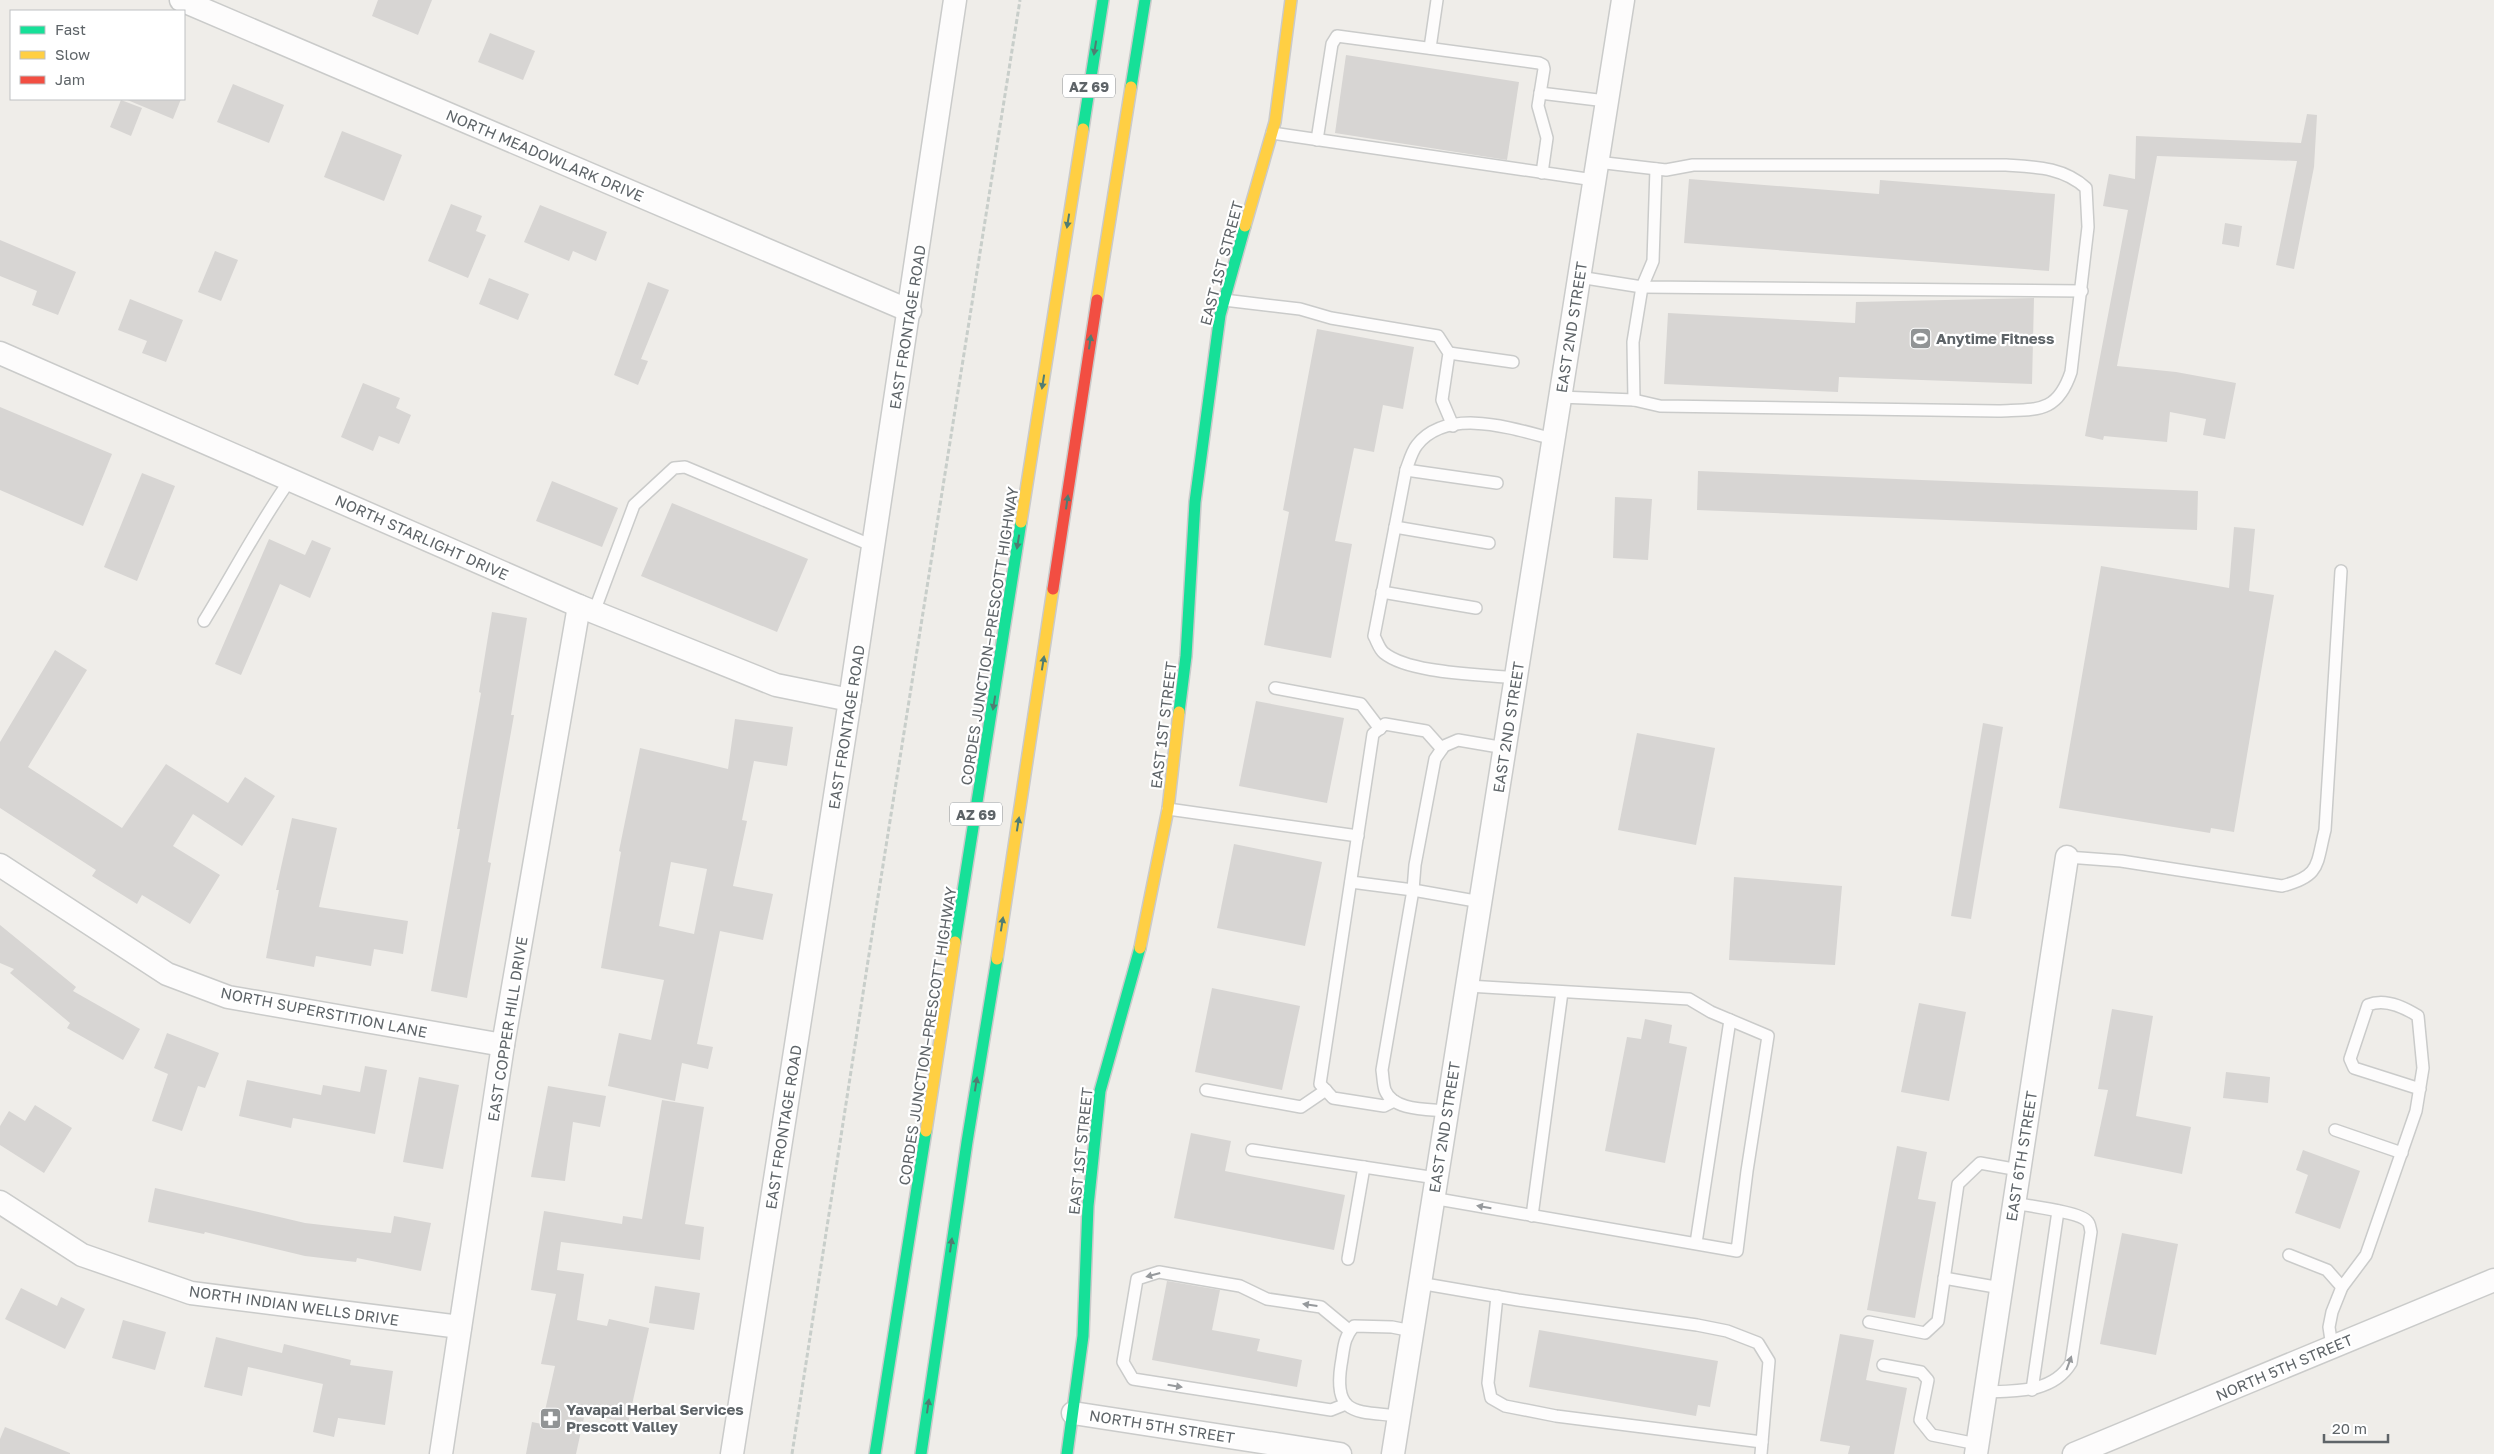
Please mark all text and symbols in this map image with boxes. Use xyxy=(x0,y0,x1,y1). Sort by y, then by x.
legend xyxy=(10,10,185,100)
text: Fast xyxy=(55,20,86,38)
one-way arrow xyxy=(1091,41,1099,57)
text: Slow xyxy=(55,45,90,63)
text: Jam xyxy=(55,70,85,88)
road number: AZ 69 xyxy=(1063,74,1115,98)
street label: NORTH MEADOWLARK DRIVE xyxy=(443,105,647,205)
street label: EAST 1ST STREET xyxy=(1196,199,1246,327)
one-way arrow xyxy=(1064,213,1072,229)
street label: EAST FRONTAGE ROAD xyxy=(885,244,929,410)
street label: EAST 2ND STREET xyxy=(1552,260,1590,394)
sports icon: Anytime Fitness xyxy=(1908,326,1932,350)
place label: Anytime Fitness xyxy=(1936,329,2054,347)
one-way arrow xyxy=(1087,333,1095,349)
one-way arrow xyxy=(1039,374,1047,390)
street label: CORDES JUNCTION–PRESCOTT HIGHWAY xyxy=(956,485,1022,787)
street label: NORTH STARLIGHT DRIVE xyxy=(333,491,511,583)
one-way arrow xyxy=(1063,494,1071,510)
one-way arrow xyxy=(1014,535,1022,551)
street label: EAST FRONTAGE ROAD xyxy=(824,644,868,810)
one-way arrow xyxy=(1039,655,1047,671)
street label: EAST 1ST STREET xyxy=(1146,660,1180,790)
street label: EAST 2ND STREET xyxy=(1489,660,1527,794)
one-way arrow xyxy=(989,695,997,711)
road number: AZ 69 xyxy=(950,802,1002,826)
one-way arrow xyxy=(1015,815,1023,831)
street label: CORDES JUNCTION–PRESCOTT HIGHWAY xyxy=(894,885,960,1187)
one-way arrow xyxy=(999,916,1007,932)
street label: EAST COPPER HILL DRIVE xyxy=(483,935,531,1123)
street label: NORTH SUPERSTITION LANE xyxy=(219,983,429,1041)
street label: EAST FRONTAGE ROAD xyxy=(761,1044,805,1210)
street label: EAST 2ND STREET xyxy=(1425,1060,1463,1194)
one-way arrow xyxy=(972,1076,980,1092)
street label: EAST 1ST STREET xyxy=(1064,1086,1096,1216)
street label: EAST 6TH STREET xyxy=(2002,1090,2040,1222)
one-way arrow xyxy=(1475,1203,1491,1211)
one-way arrow xyxy=(948,1237,956,1253)
one-way arrow xyxy=(1145,1271,1160,1279)
street label: NORTH INDIAN WELLS DRIVE xyxy=(188,1281,400,1329)
one-way arrow xyxy=(1302,1301,1318,1309)
street label: NORTH 5TH STREET xyxy=(2213,1330,2355,1404)
one-way arrow xyxy=(2065,1355,2073,1370)
one-way arrow xyxy=(1167,1382,1183,1390)
one-way arrow xyxy=(924,1397,932,1413)
place label: Yavapai Herbal Services Prescott Valley xyxy=(566,1400,744,1435)
pharmacy icon: Yavapai Herbal Services Prescott Valley xyxy=(538,1406,562,1430)
street label: NORTH 5TH STREET xyxy=(1088,1406,1236,1446)
scale bar xyxy=(2324,1412,2388,1444)
text: 20 m xyxy=(2332,1419,2367,1437)

